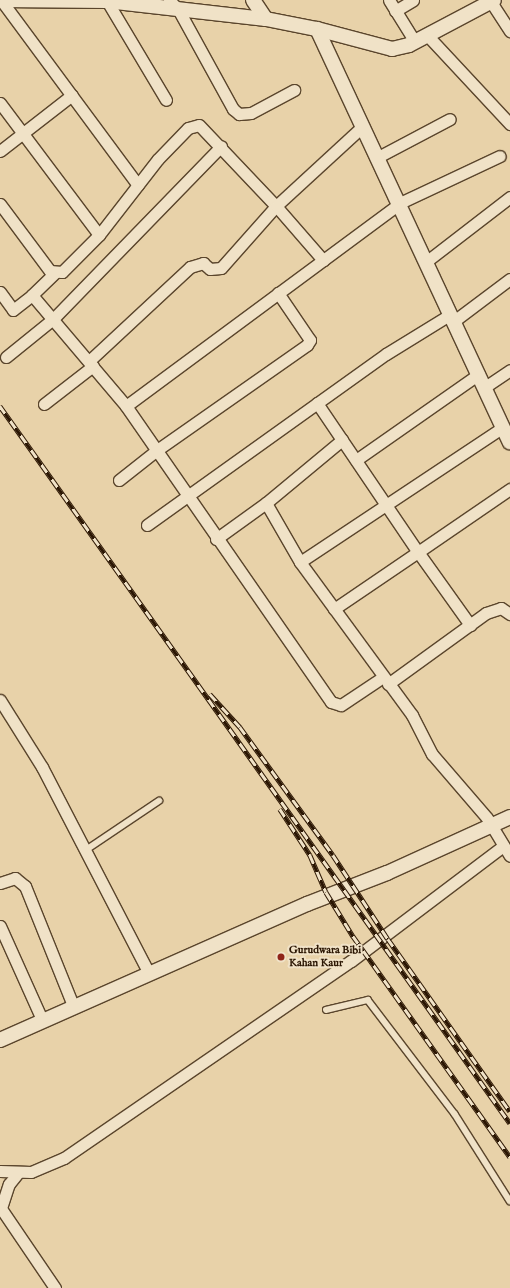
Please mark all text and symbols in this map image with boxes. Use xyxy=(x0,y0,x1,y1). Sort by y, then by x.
place label: Gurudwara Bibi Kahan Kaur xyxy=(289,944,361,970)
marker: Gurudwara Bibi Kahan Kaur xyxy=(276,952,286,962)

